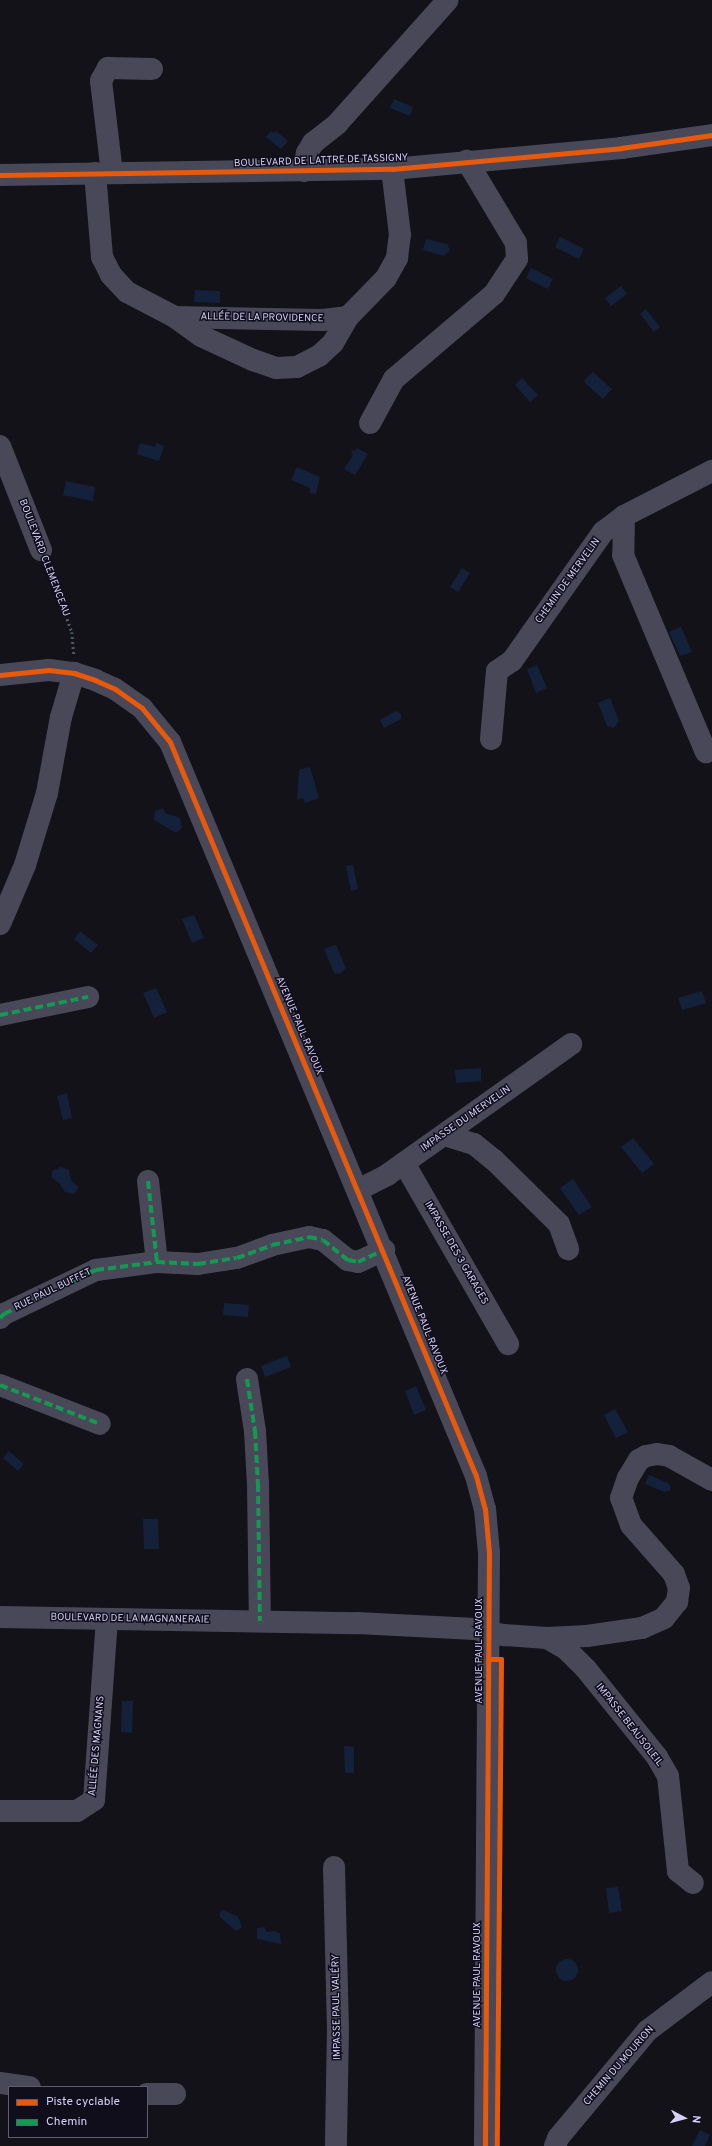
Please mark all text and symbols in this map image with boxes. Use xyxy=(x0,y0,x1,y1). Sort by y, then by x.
street label: BOULEVARD DE LATTRE DE TASSIGNY xyxy=(233,152,409,170)
street label: ALLÉE DE LA PROVIDENCE xyxy=(200,311,324,325)
street label: BOULEVARD CLEMENCEAU xyxy=(16,498,72,618)
street label: CHEMIN DE MERVELIN xyxy=(533,536,603,626)
street label: AVENUE PAUL RAVOUX xyxy=(273,975,325,1077)
street label: IMPASSE DU MERVELIN xyxy=(419,1083,513,1155)
street label: IMPASSE DES 3 GARAGES xyxy=(422,1199,490,1307)
street label: RUE PAUL BUFFET xyxy=(12,1266,94,1314)
street label: AVENUE PAUL RAVOUX xyxy=(399,1274,449,1376)
street label: AVENUE PAUL RAVOUX xyxy=(474,1598,486,1704)
street label: BOULEVARD DE LA MAGNANERAIE xyxy=(50,1612,210,1626)
street label: IMPASSE BEAUSOLEIL xyxy=(593,1681,665,1769)
street label: ALLÉE DES MAGNANS xyxy=(87,1695,107,1797)
street label: AVENUE PAUL RAVOUX xyxy=(472,1922,484,2028)
street label: IMPASSE PAUL VALÉRY xyxy=(330,1954,344,2060)
street label: CHEMIN DU MOURION xyxy=(581,2024,657,2108)
legend xyxy=(8,2086,148,2138)
text: Piste cyclable xyxy=(46,2094,120,2110)
north arrow xyxy=(664,2098,704,2138)
text: Chemin xyxy=(46,2114,87,2130)
text: N xyxy=(689,2115,703,2124)

